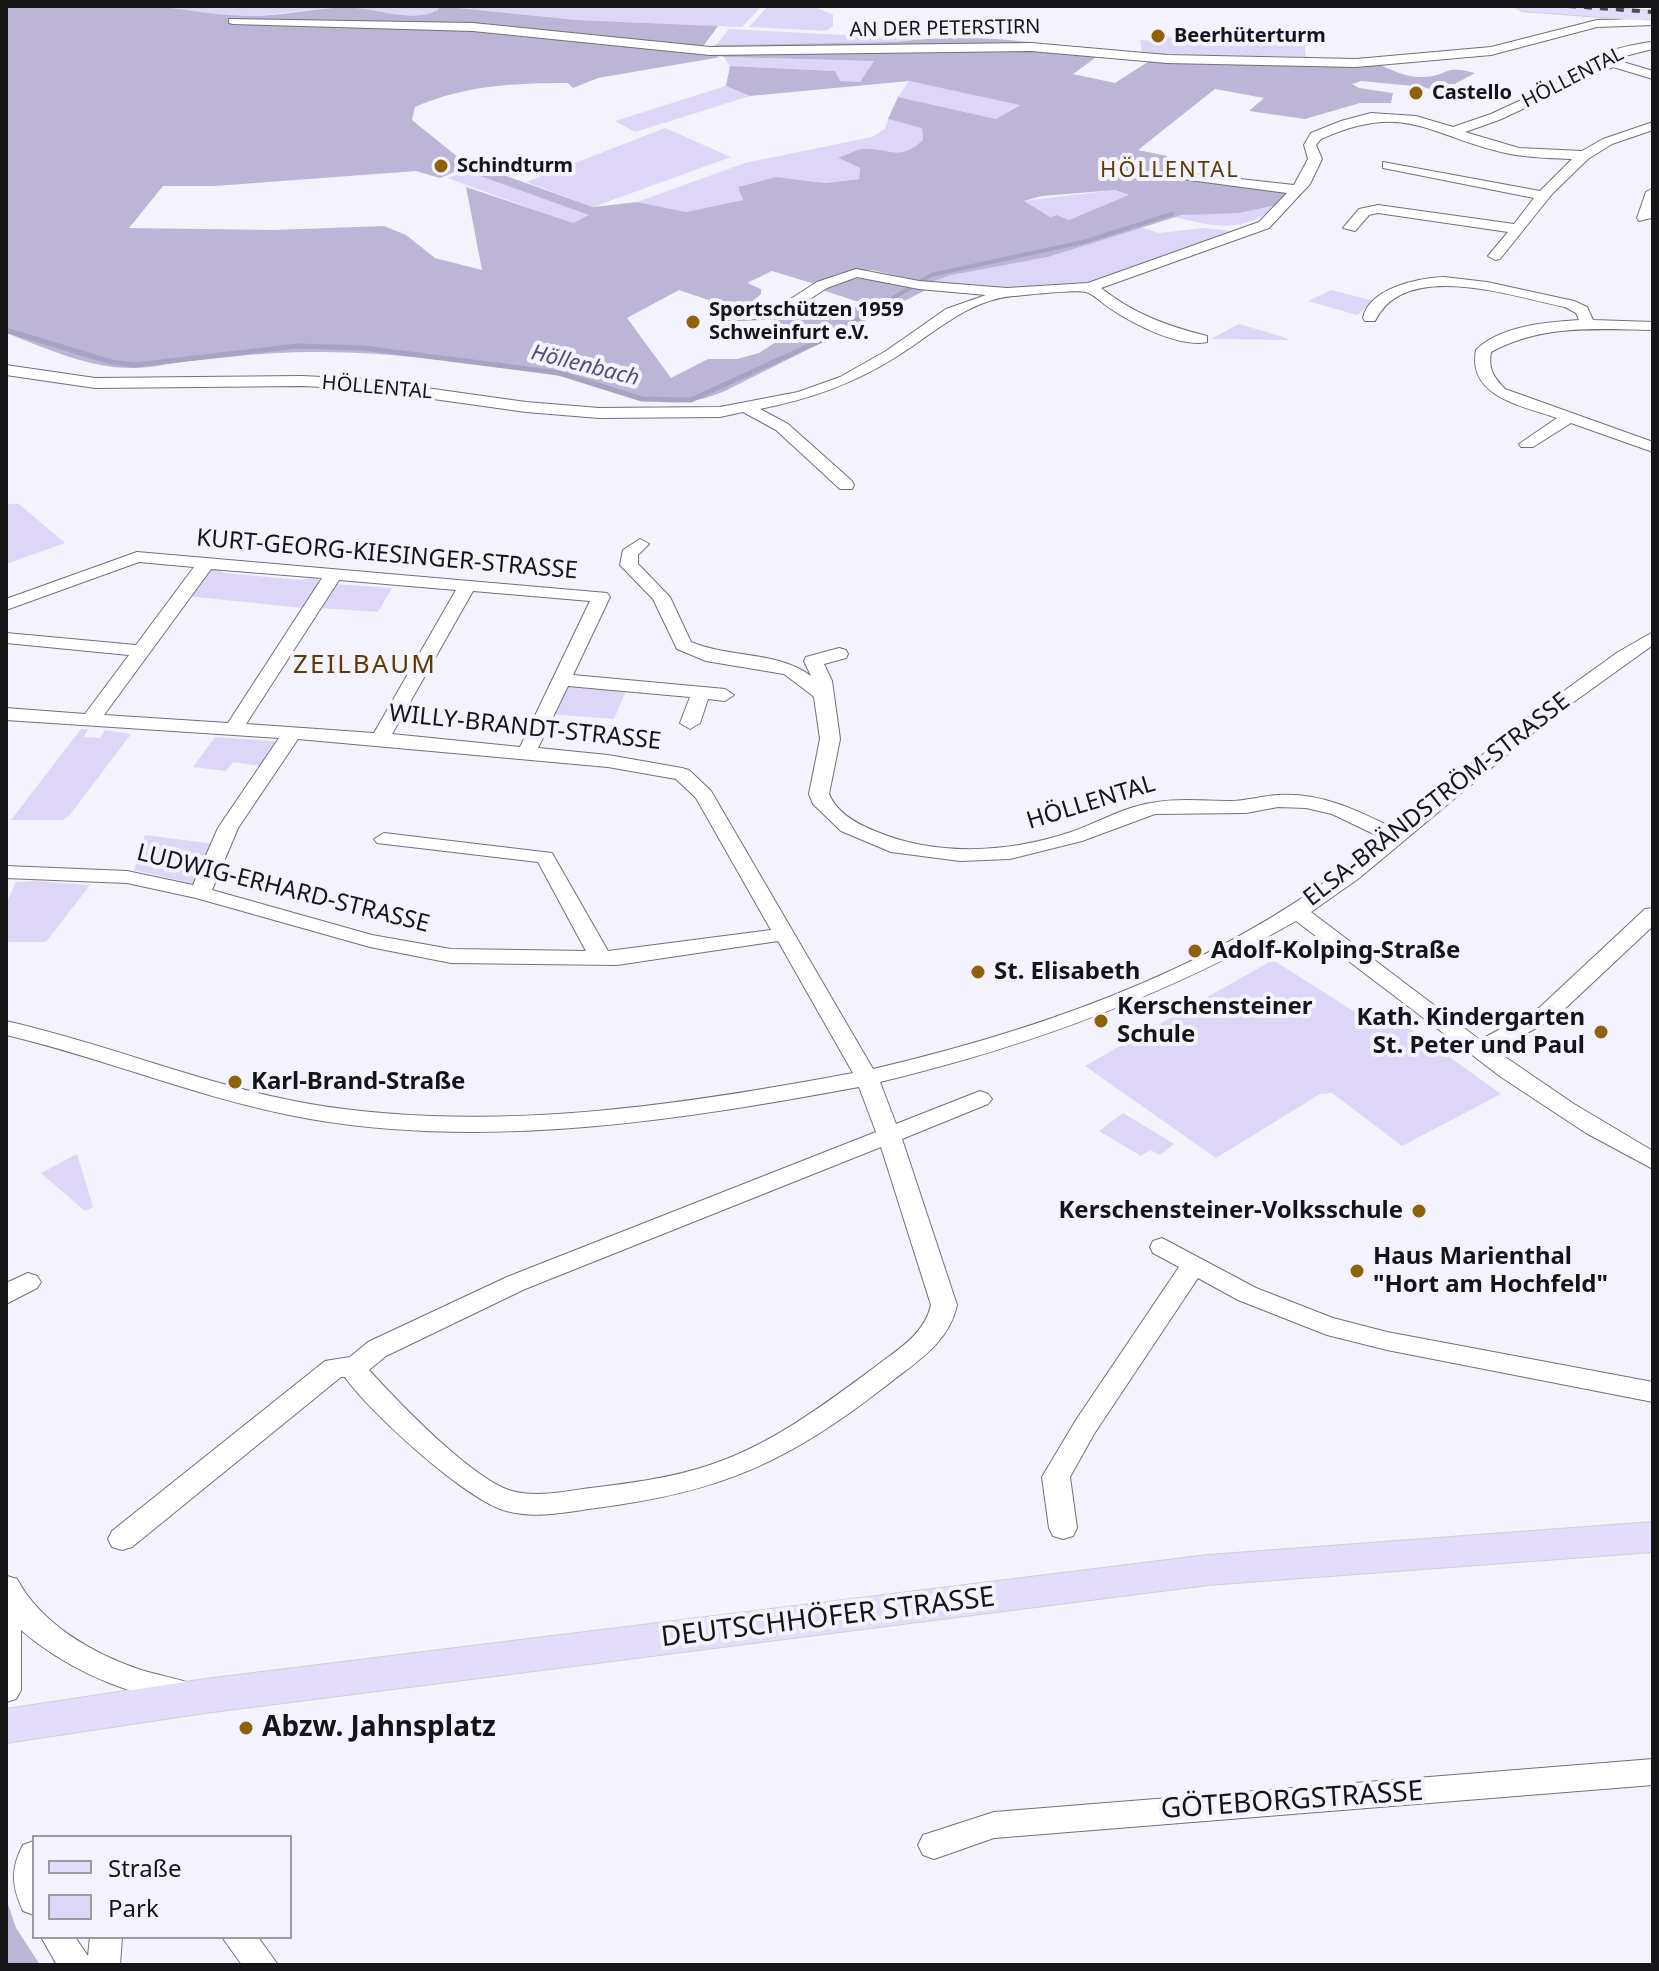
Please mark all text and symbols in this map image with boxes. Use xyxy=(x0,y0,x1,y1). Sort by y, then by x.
street label: AN DER PETERSTIRN xyxy=(849,15,1041,43)
place label: Beerhüterturm xyxy=(1174,24,1326,48)
marker: Beerhüterturm xyxy=(1149,27,1167,45)
street label: HÖLLENTAL xyxy=(1518,42,1628,114)
place label: Castello xyxy=(1432,81,1512,105)
marker: Castello xyxy=(1407,84,1425,102)
place label: Schindturm xyxy=(457,154,573,178)
marker: Schindturm xyxy=(432,157,450,175)
district label: HÖLLENTAL xyxy=(1100,158,1240,184)
place label: Sportschützen 1959 Schweinfurt e.V. xyxy=(709,298,904,345)
marker: Sportschützen 1959 Schweinfurt e.V. xyxy=(684,313,702,331)
water label: Höllenbach xyxy=(528,340,642,392)
street label: HÖLLENTAL xyxy=(321,371,433,405)
street label: KURT-GEORG-KIESINGER-STRASSE xyxy=(195,524,579,586)
district label: ZEILBAUM xyxy=(293,650,437,682)
street label: ELSA-BRÄNDSTRÖM-STRASSE xyxy=(1298,687,1576,913)
street label: WILLY-BRANDT-STRASSE xyxy=(387,699,663,757)
street label: HÖLLENTAL xyxy=(1023,770,1159,836)
street label: LUDWIG-ERHARD-STRASSE xyxy=(134,839,432,939)
place label: Adolf-Kolping-Straße xyxy=(1211,937,1460,965)
marker: Adolf-Kolping-Straße xyxy=(1186,942,1204,960)
place label: St. Elisabeth xyxy=(994,958,1140,986)
marker: St. Elisabeth xyxy=(969,963,987,981)
place label: Kerschensteiner Schule xyxy=(1117,993,1313,1049)
place label: Kath. Kindergarten St. Peter und Paul xyxy=(1356,1004,1585,1060)
marker: Kerschensteiner Schule xyxy=(1092,1012,1110,1030)
marker: Kath. Kindergarten St. Peter und Paul xyxy=(1592,1023,1610,1041)
place label: Karl-Brand-Straße xyxy=(251,1068,465,1096)
marker: Karl-Brand-Straße xyxy=(226,1073,244,1091)
place label: Kerschensteiner-Volksschule xyxy=(1058,1197,1403,1225)
marker: Kerschensteiner-Volksschule xyxy=(1410,1202,1428,1220)
place label: Haus Marienthal "Hort am Hochfeld" xyxy=(1373,1243,1608,1299)
marker: Haus Marienthal "Hort am Hochfeld" xyxy=(1348,1262,1366,1280)
street label: DEUTSCHHÖFER STRASSE xyxy=(659,1581,997,1655)
place label: Abzw. Jahnsplatz xyxy=(262,1711,496,1745)
marker: Abzw. Jahnsplatz xyxy=(237,1719,255,1737)
street label: GÖTEBORGSTRASSE xyxy=(1160,1775,1424,1827)
legend xyxy=(32,1835,292,1939)
text: Straße xyxy=(108,1851,181,1884)
text: Park xyxy=(108,1891,159,1924)

